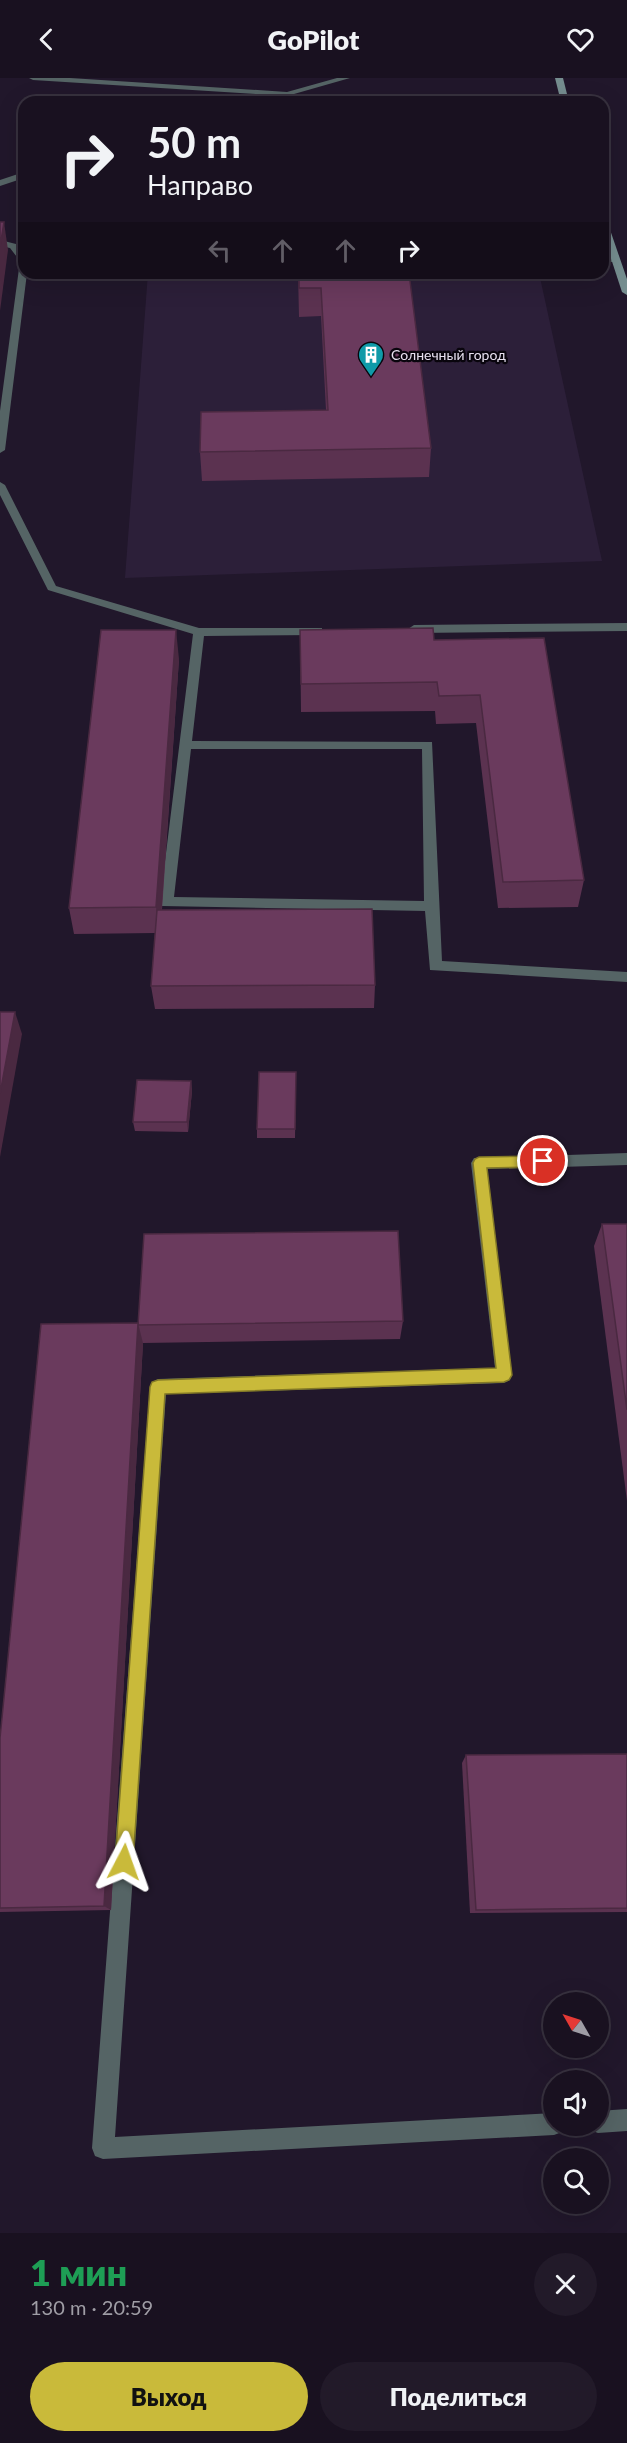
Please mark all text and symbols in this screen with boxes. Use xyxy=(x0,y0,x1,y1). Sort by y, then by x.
icon: back xyxy=(30,23,63,56)
text: GoPilot xyxy=(268,23,359,56)
icon: heart xyxy=(564,23,597,56)
text: 50 m xyxy=(147,117,241,167)
icon: right xyxy=(48,120,126,198)
text: Направо xyxy=(147,168,253,201)
icon: left xyxy=(203,234,236,267)
icon: ahead xyxy=(266,234,299,267)
icon: ahead xyxy=(329,234,362,267)
icon: right xyxy=(392,234,425,267)
building icon: Солнечный город xyxy=(356,340,386,378)
place label: Солнечный город xyxy=(391,346,506,363)
pin xyxy=(517,1135,568,1186)
icon: arrive xyxy=(526,1144,559,1177)
position arrow xyxy=(92,1830,156,1894)
north arrow xyxy=(543,1992,609,2058)
map controls xyxy=(543,1992,609,2214)
button: sound xyxy=(543,2070,609,2136)
button: search xyxy=(543,2148,609,2214)
text: 1 мин xyxy=(30,2250,127,2294)
button: close xyxy=(534,2253,597,2316)
text: 130 m · 20:59 xyxy=(30,2295,153,2319)
button: Выход xyxy=(30,2362,308,2431)
button: Поделиться xyxy=(320,2362,597,2431)

